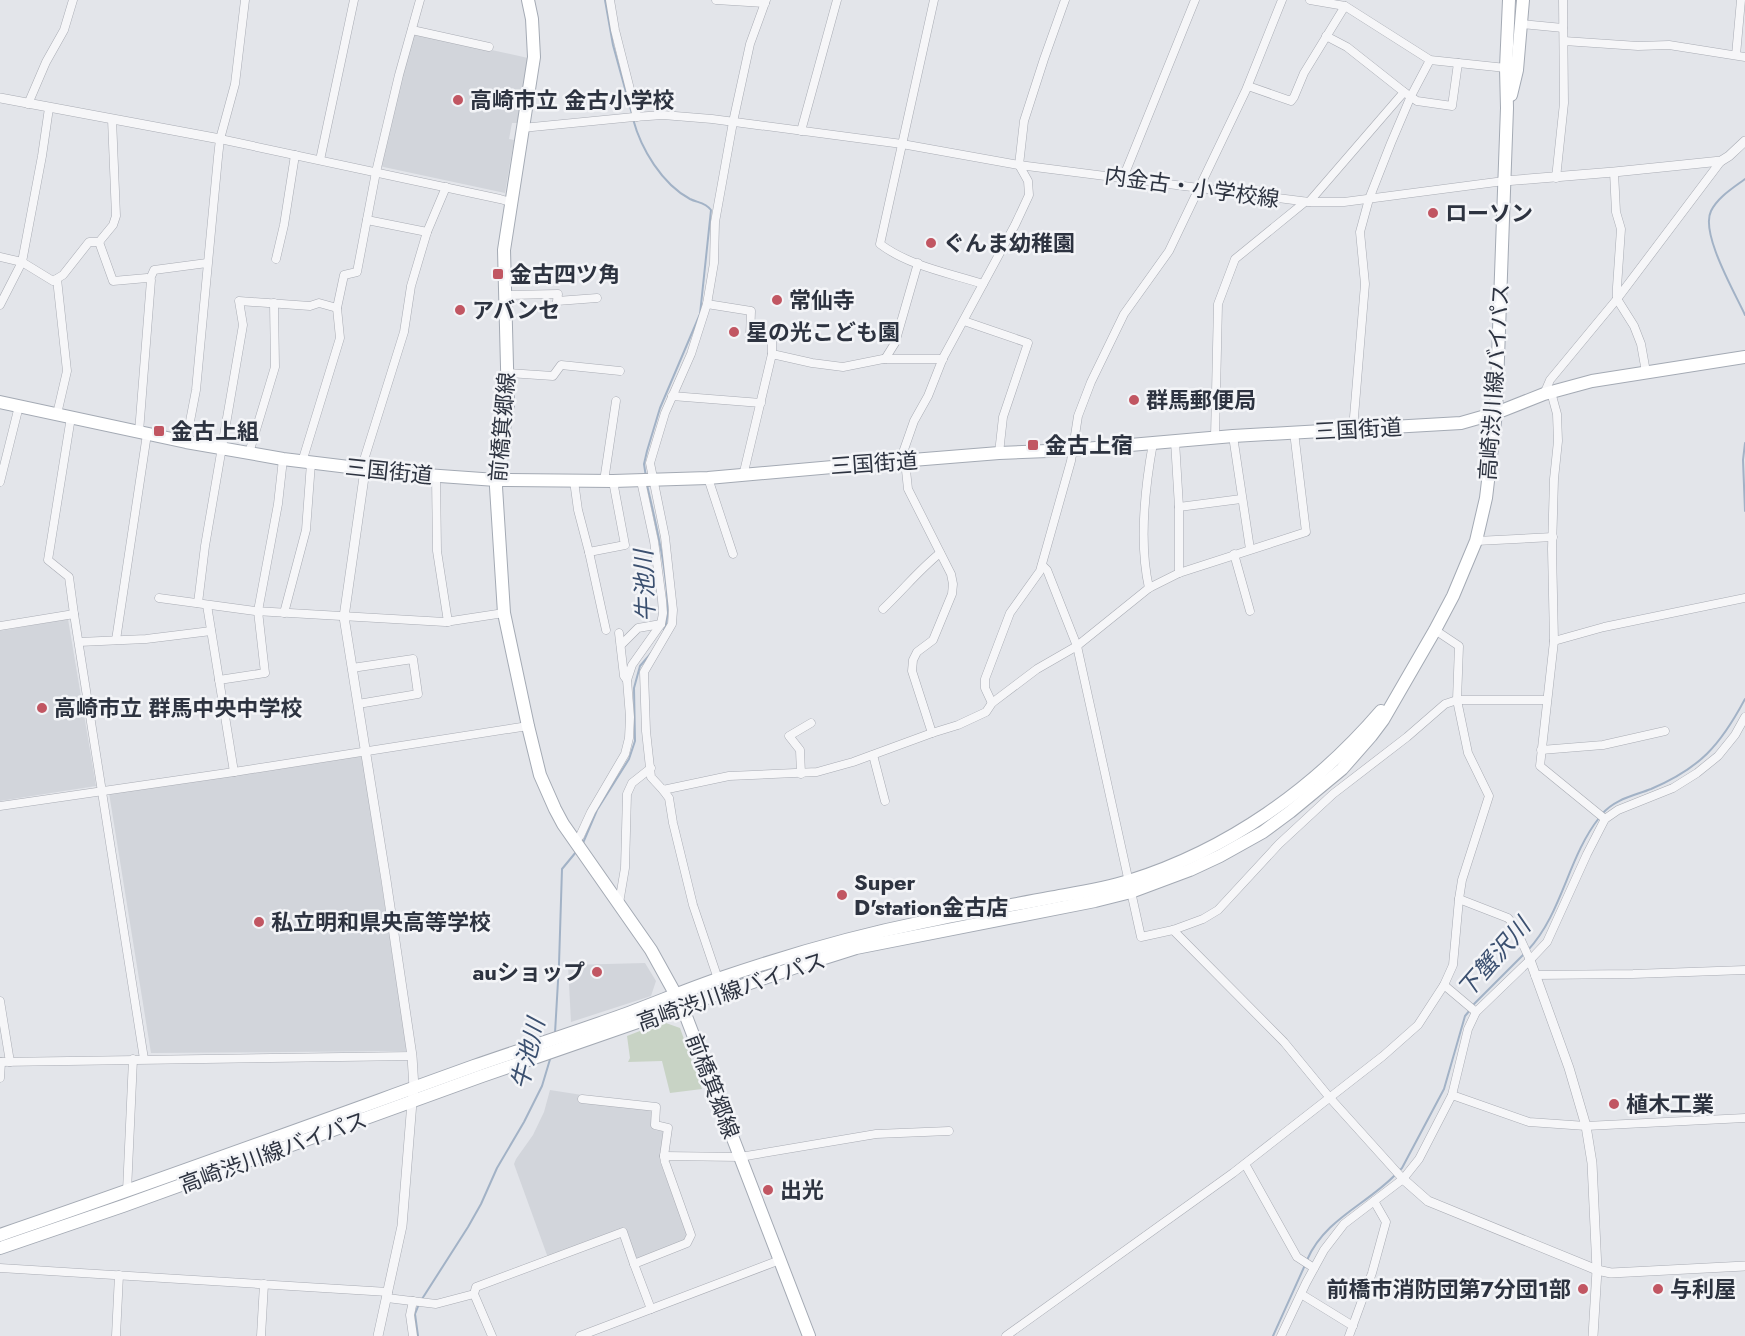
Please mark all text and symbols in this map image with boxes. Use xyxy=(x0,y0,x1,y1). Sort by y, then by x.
place label: 高崎市立 金古小学校 xyxy=(470,84,675,116)
marker: 高崎市立 金古小学校 xyxy=(451,93,465,107)
street label: 内金古・小学校線 xyxy=(1103,159,1281,215)
place label: ローソン xyxy=(1445,197,1533,229)
marker: ローソン xyxy=(1426,206,1440,220)
place label: ぐんま幼稚園 xyxy=(943,227,1075,259)
marker: ぐんま幼稚園 xyxy=(924,236,938,250)
place label: 金古四ツ角 xyxy=(510,258,620,290)
marker: 金古四ツ角 xyxy=(491,267,505,281)
street label: 高崎渋川線バイパス xyxy=(1471,282,1517,482)
place label: 常仙寺 xyxy=(789,284,855,316)
marker: 常仙寺 xyxy=(770,293,784,307)
place label: アバンセ xyxy=(472,294,560,326)
marker: アバンセ xyxy=(453,303,467,317)
place label: 星の光こども園 xyxy=(746,316,900,348)
marker: 星の光こども園 xyxy=(727,325,741,339)
street label: 前橋箕郷線 xyxy=(481,371,523,483)
place label: 群馬郵便局 xyxy=(1146,384,1256,416)
marker: 群馬郵便局 xyxy=(1127,393,1141,407)
street label: 三国街道 xyxy=(1313,411,1403,447)
place label: 金古上組 xyxy=(171,415,259,447)
marker: 金古上組 xyxy=(152,424,166,438)
place label: 金古上宿 xyxy=(1045,429,1133,461)
marker: 金古上宿 xyxy=(1026,438,1040,452)
street label: 三国街道 xyxy=(829,444,919,482)
street label: 三国街道 xyxy=(344,450,434,492)
water label: 牛池川 xyxy=(626,546,663,623)
place label: 高崎市立 群馬中央中学校 xyxy=(54,692,303,724)
marker: 高崎市立 群馬中央中学校 xyxy=(35,701,49,715)
place label: Super D'station金古店 xyxy=(854,866,1008,923)
marker: Super D'station金古店 xyxy=(835,888,849,902)
place label: 私立明和県央高等学校 xyxy=(271,906,491,938)
water label: 下蟹沢川 xyxy=(1449,908,1540,1005)
marker: 私立明和県央高等学校 xyxy=(252,915,266,929)
street label: 高崎渋川線バイパス xyxy=(632,944,830,1038)
place label: auショップ xyxy=(472,956,585,988)
marker: auショップ xyxy=(590,965,604,979)
water label: 牛池川 xyxy=(502,1012,554,1093)
street label: 前橋箕郷線 xyxy=(678,1029,748,1143)
place label: 植木工業 xyxy=(1626,1088,1714,1120)
marker: 植木工業 xyxy=(1607,1097,1621,1111)
street label: 高崎渋川線バイパス xyxy=(175,1103,371,1201)
place label: 出光 xyxy=(780,1174,824,1206)
marker: 出光 xyxy=(761,1183,775,1197)
place label: 前橋市消防団第7分団1部 xyxy=(1327,1273,1571,1305)
place label: 与利屋 xyxy=(1670,1273,1736,1305)
marker: 前橋市消防団第7分団1部 xyxy=(1576,1282,1590,1296)
marker: 与利屋 xyxy=(1651,1282,1665,1296)

